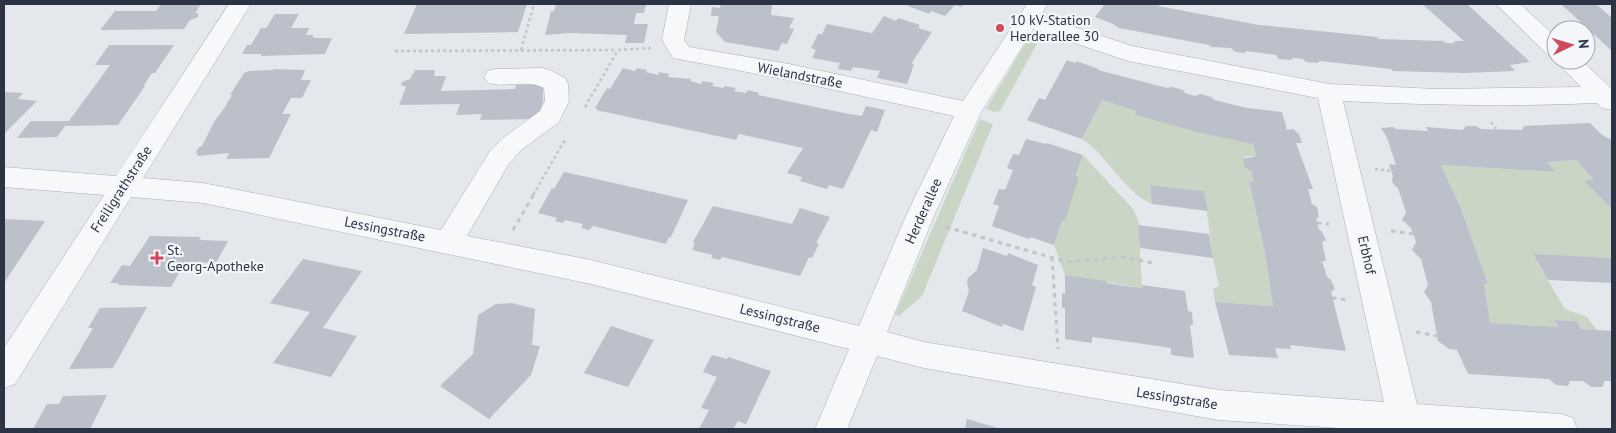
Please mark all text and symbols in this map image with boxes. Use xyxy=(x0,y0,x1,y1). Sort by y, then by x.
place label: 10 kV-Station Herderallee 30 xyxy=(1010,11,1099,45)
north arrow xyxy=(1546,20,1596,70)
marker: 10 kV-Station Herderallee 30 xyxy=(994,22,1006,34)
text: N xyxy=(1575,38,1593,49)
street label: Wielandstraße xyxy=(756,58,844,92)
street label: Freiligrathstraße xyxy=(86,142,156,236)
street label: Herderallee xyxy=(901,175,945,247)
street label: Lessingstraße xyxy=(343,212,427,246)
street label: Erbhof xyxy=(1354,234,1380,277)
place label: St. Georg-Apotheke xyxy=(167,241,264,275)
marker: St. Georg-Apotheke xyxy=(151,252,163,264)
street label: Lessingstraße xyxy=(738,299,822,337)
street label: Lessingstraße xyxy=(1135,383,1219,413)

